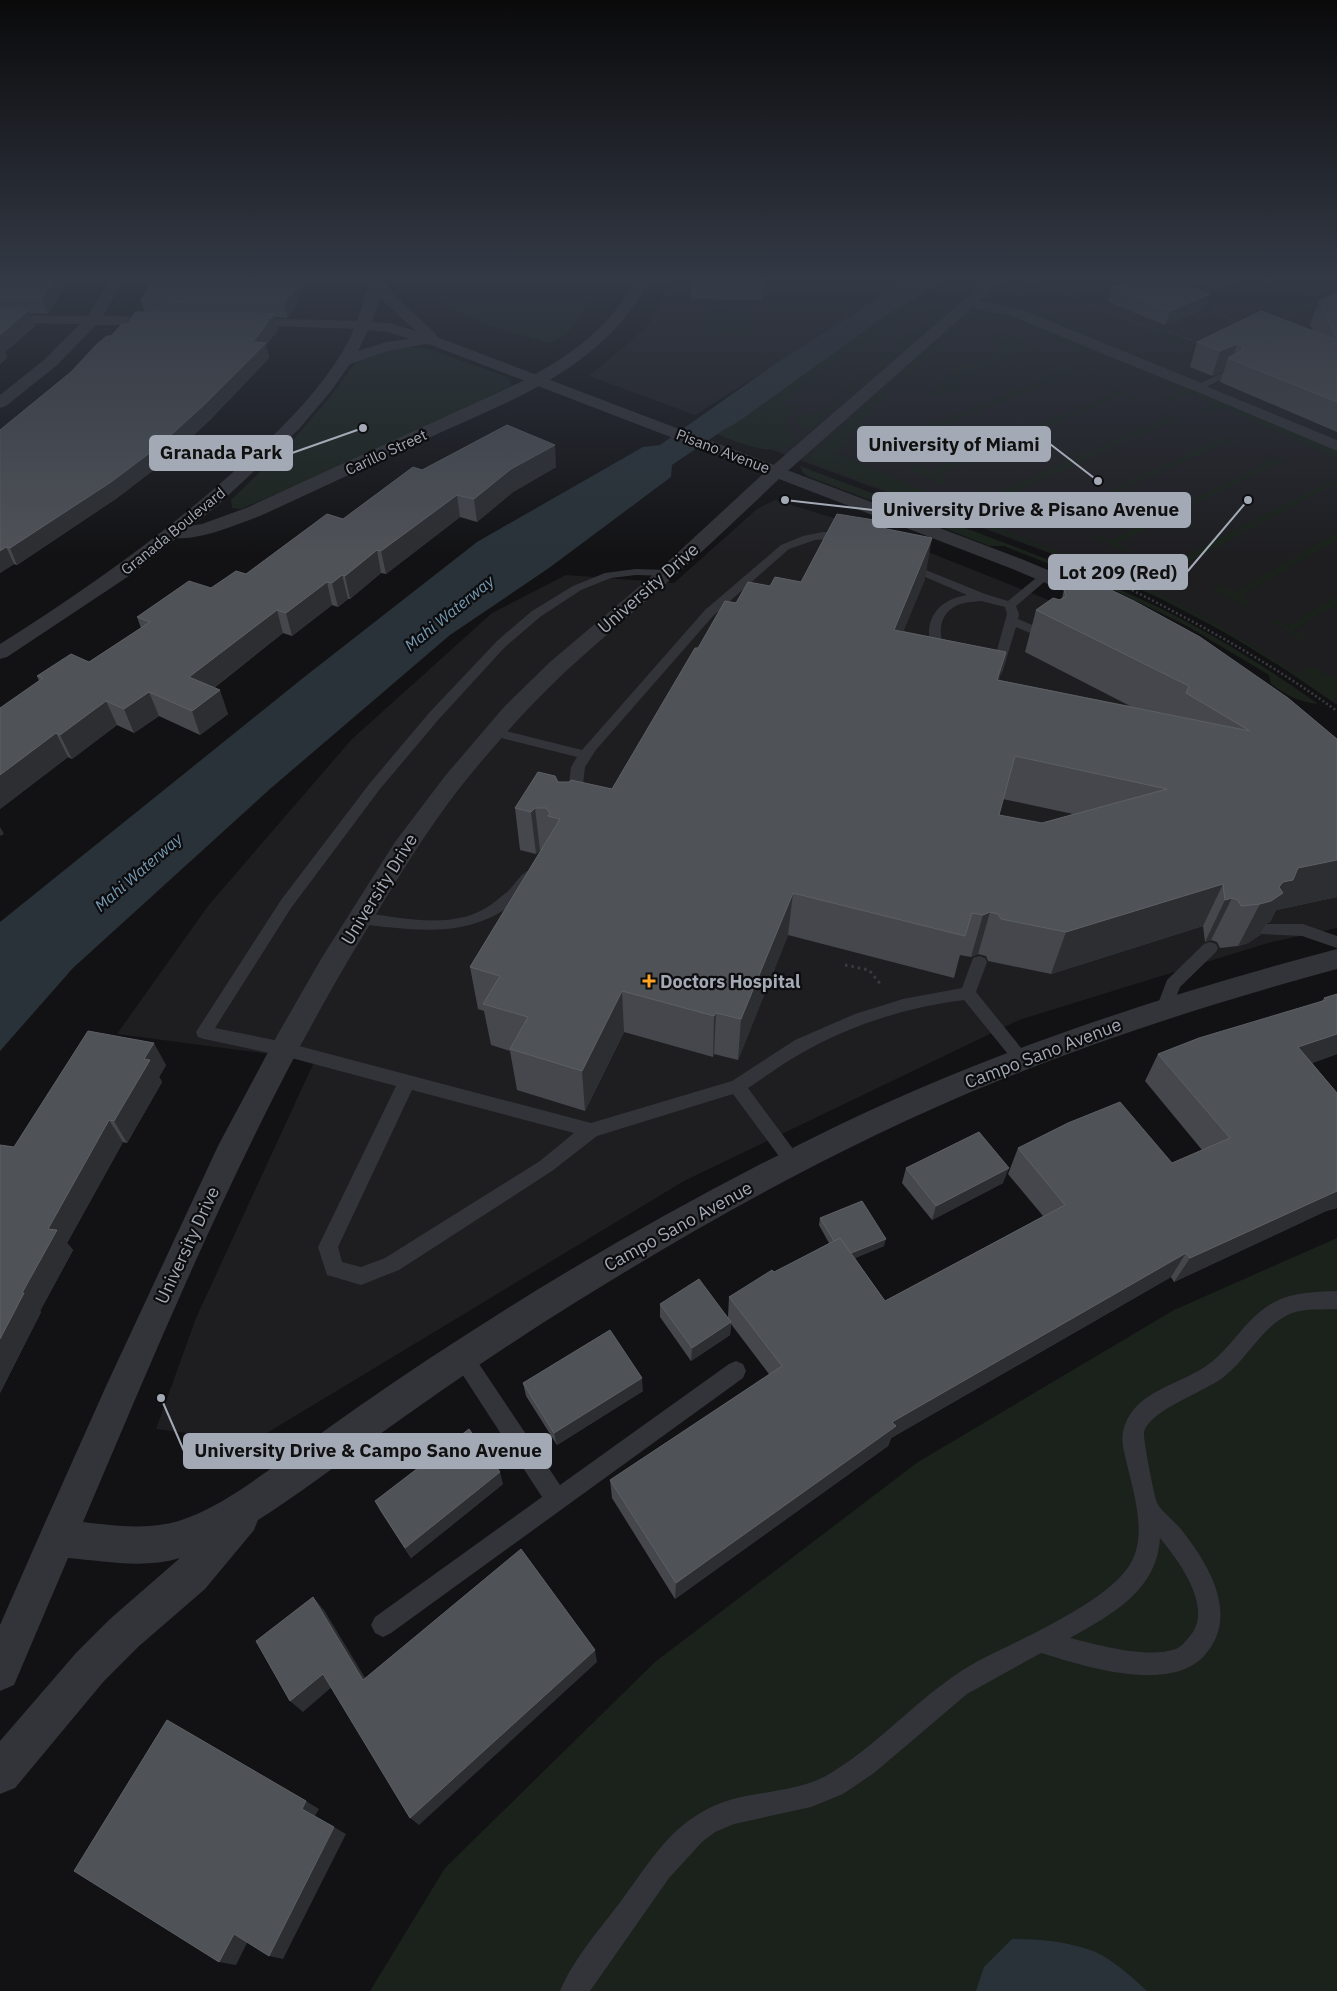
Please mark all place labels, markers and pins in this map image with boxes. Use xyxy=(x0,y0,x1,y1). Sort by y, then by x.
callout: University of Miami xyxy=(858,427,1050,461)
callout: Granada Park xyxy=(150,436,292,470)
callout: University Drive & Pisano Avenue xyxy=(873,493,1190,527)
callout: Lot 209 (Red) xyxy=(1049,555,1187,589)
place label: Doctors Hospital xyxy=(660,970,801,993)
marker: Doctors Hospital xyxy=(642,974,656,988)
callout: University Drive & Campo Sano Avenue xyxy=(184,1434,551,1468)

